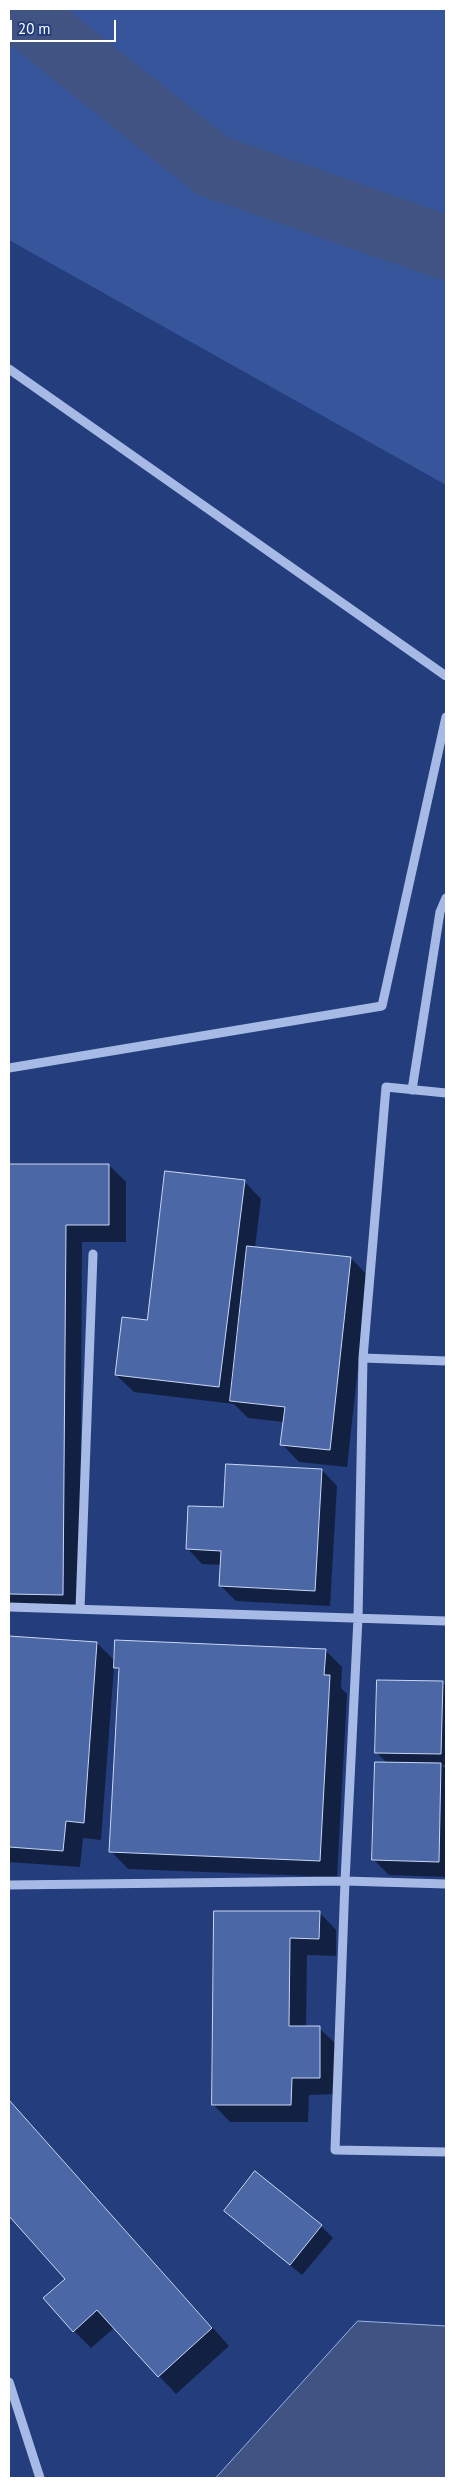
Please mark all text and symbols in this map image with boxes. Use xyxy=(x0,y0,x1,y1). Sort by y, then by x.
scale bar xyxy=(12,10,119,42)
text: 20 m xyxy=(18,19,51,38)

